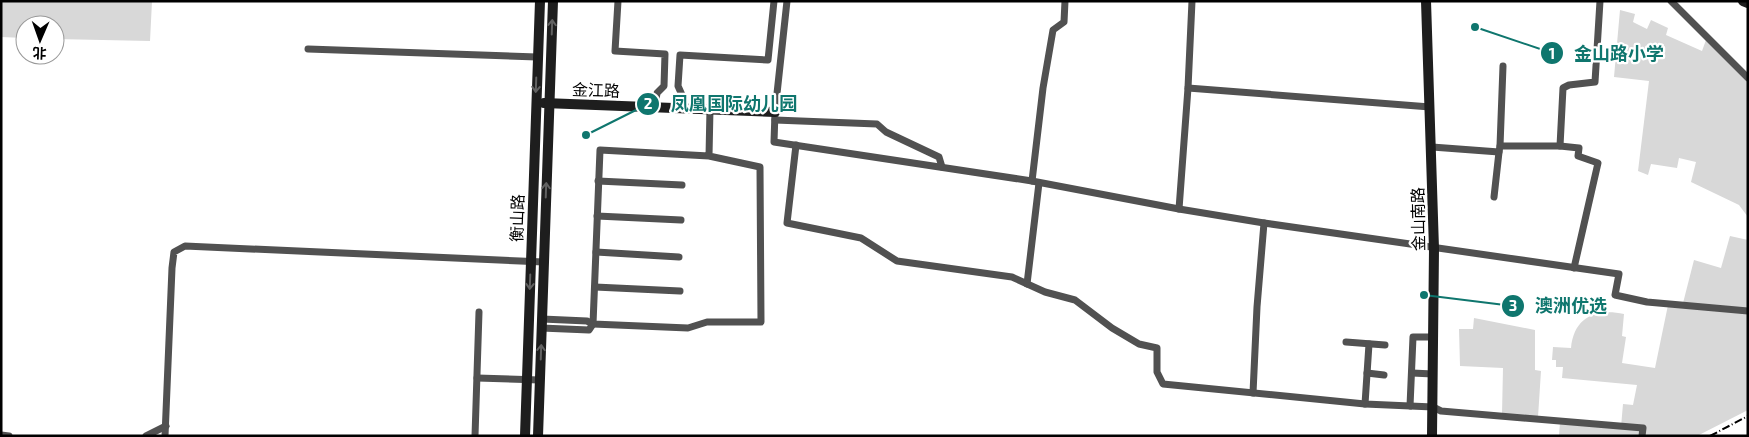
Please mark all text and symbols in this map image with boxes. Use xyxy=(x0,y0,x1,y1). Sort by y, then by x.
north arrow xyxy=(15,15,65,65)
one-way arrow xyxy=(547,19,556,35)
callout: 金山路小学 xyxy=(1539,37,1674,70)
text: 金山路小学 xyxy=(1574,42,1664,64)
text: 1 xyxy=(1549,44,1555,62)
text: 北 xyxy=(32,45,47,62)
one-way arrow xyxy=(532,77,541,93)
street label: 金江路 xyxy=(572,79,620,100)
callout: 凤凰国际幼儿园 xyxy=(636,87,807,120)
text: 凤凰国际幼儿园 xyxy=(671,92,797,114)
text: 2 xyxy=(644,94,653,112)
one-way arrow xyxy=(541,182,551,198)
street label: 金山南路 xyxy=(1407,187,1428,251)
street label: 衡山路 xyxy=(506,194,527,242)
one-way arrow xyxy=(525,274,534,290)
callout: 澳洲优选 xyxy=(1500,289,1617,322)
text: 澳洲优选 xyxy=(1535,294,1607,316)
text: 3 xyxy=(1509,296,1517,314)
one-way arrow xyxy=(536,344,545,360)

